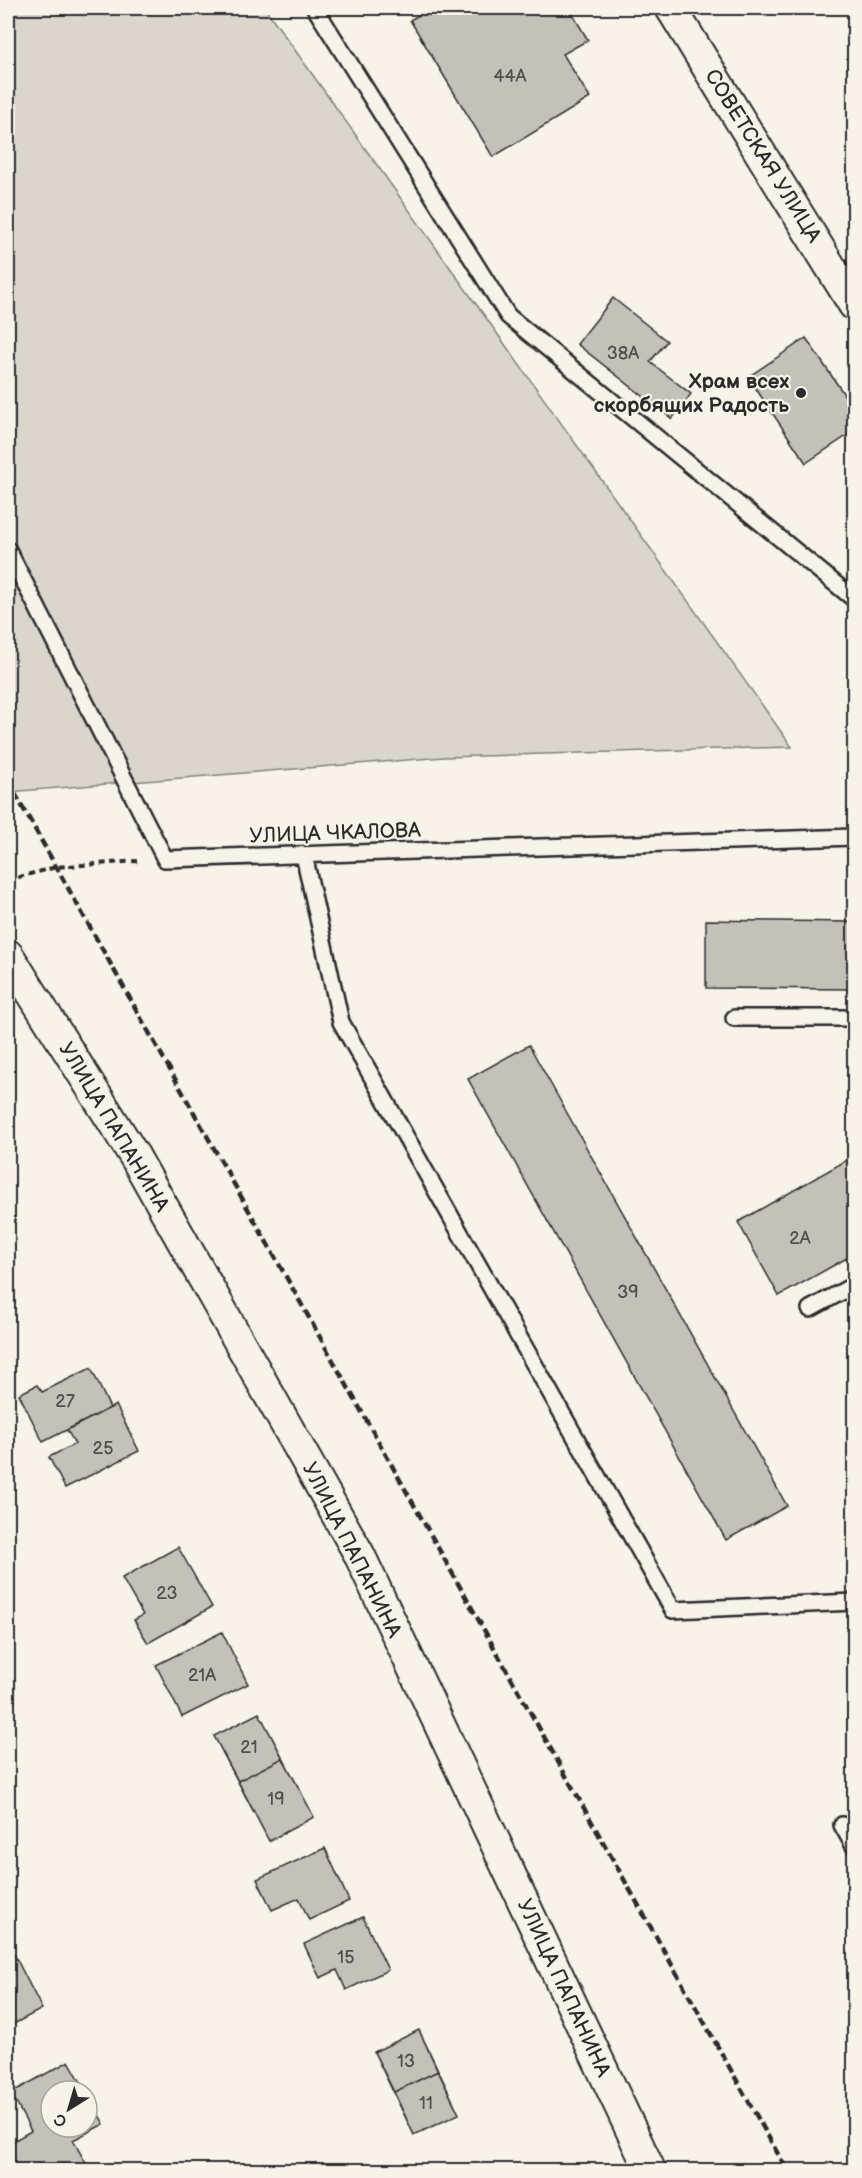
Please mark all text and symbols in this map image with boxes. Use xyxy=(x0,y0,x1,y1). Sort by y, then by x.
street label: СОВЕТСКАЯ УЛИЦА xyxy=(699,65,827,248)
house number: 44А xyxy=(494,66,527,87)
house number: 38А xyxy=(607,343,639,364)
place label: Храм всех скорбящих Радость xyxy=(594,369,789,418)
marker: Храм всех скорбящих Радость xyxy=(794,386,808,400)
street label: УЛИЦА ЧКАЛОВА xyxy=(249,818,422,848)
street label: УЛИЦА ПАПАНИНА xyxy=(53,1038,175,1217)
house number: 2А xyxy=(789,1228,811,1249)
house number: 39 xyxy=(617,1282,639,1303)
house number: 27 xyxy=(55,1391,75,1412)
house number: 25 xyxy=(93,1438,113,1459)
street label: УЛИЦА ПАПАНИНА xyxy=(297,1458,407,1642)
house number: 23 xyxy=(156,1583,178,1604)
house number: 21А xyxy=(188,1665,216,1686)
house number: 21 xyxy=(240,1737,258,1758)
house number: 19 xyxy=(267,1789,285,1810)
street label: УЛИЦА ПАПАНИНА xyxy=(512,1895,616,2081)
house number: 15 xyxy=(337,1947,355,1968)
house number: 13 xyxy=(397,2051,415,2072)
north arrow xyxy=(39,2079,99,2139)
house number: 11 xyxy=(419,2093,433,2114)
text: С xyxy=(51,2109,71,2131)

